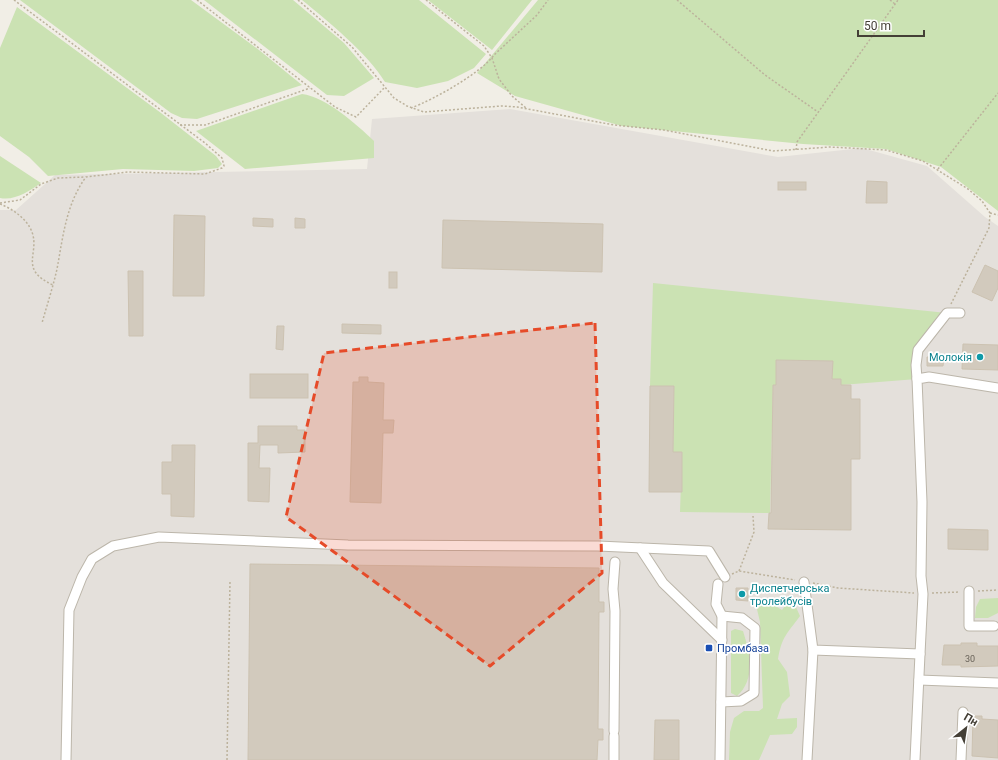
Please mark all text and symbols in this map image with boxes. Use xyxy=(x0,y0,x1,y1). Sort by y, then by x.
scale bar xyxy=(858,12,924,38)
text: 50 m xyxy=(864,19,891,33)
place label: Молокія xyxy=(929,351,972,364)
marker: Молокія xyxy=(975,352,985,362)
place label: Диспетчерська тролейбусів xyxy=(750,582,829,608)
marker: Диспетчерська тролейбусів xyxy=(737,589,747,599)
place label: Промбаза xyxy=(717,642,769,655)
marker: Промбаза xyxy=(704,643,714,653)
house number: 30 xyxy=(965,654,975,664)
north arrow xyxy=(946,708,986,748)
text: Пн xyxy=(961,711,980,729)

